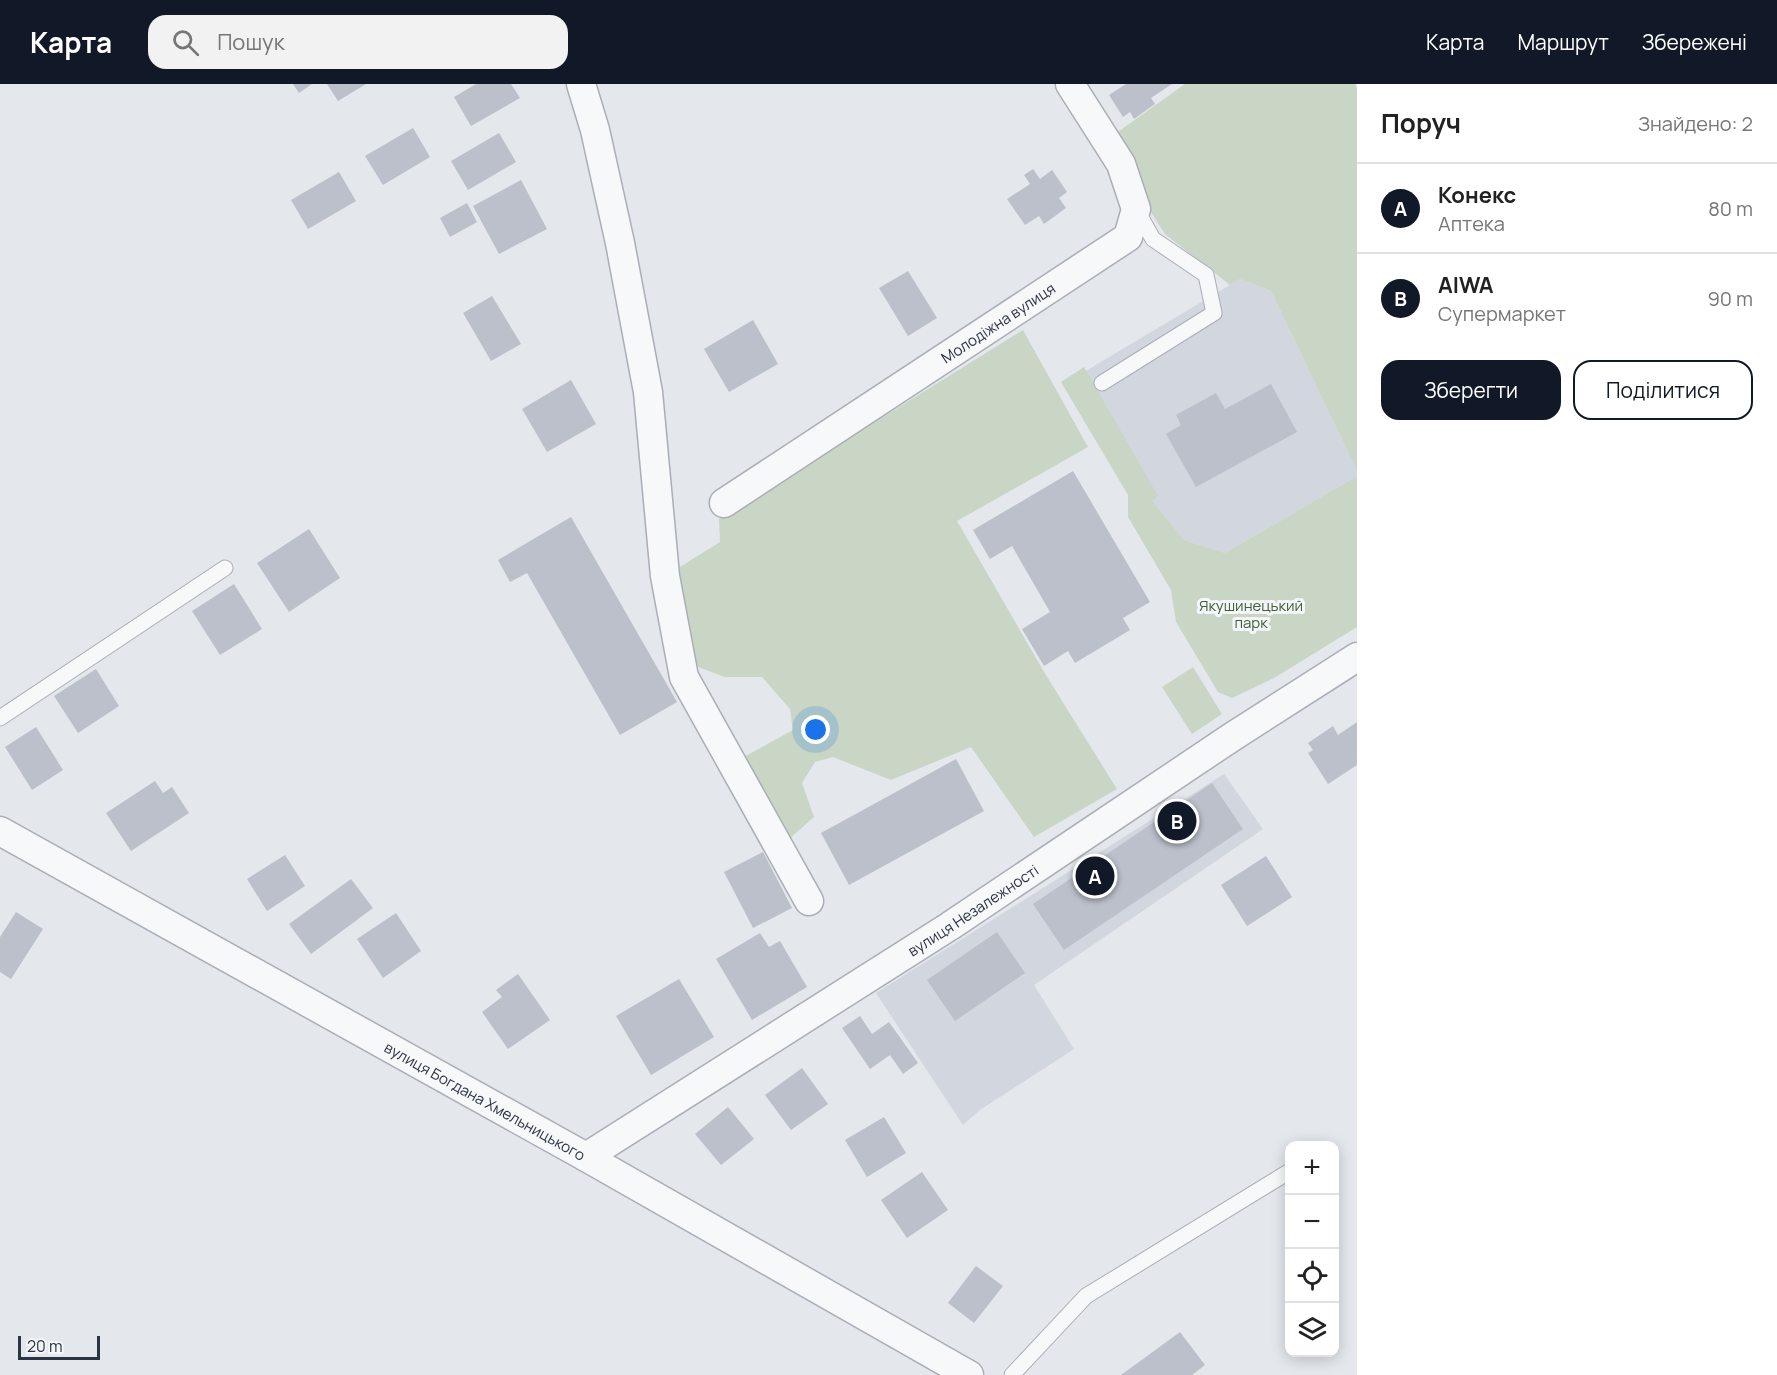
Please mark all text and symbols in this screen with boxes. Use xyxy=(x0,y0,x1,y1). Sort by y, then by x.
search box xyxy=(148,15,568,69)
text: Карта xyxy=(30,23,112,61)
icon: search xyxy=(169,26,202,59)
text: Пошук xyxy=(217,27,285,57)
text: Карта xyxy=(1426,28,1484,56)
text: Маршрут xyxy=(1517,28,1609,56)
text: Збережені xyxy=(1642,28,1747,56)
text: Поруч xyxy=(1381,105,1461,141)
text: Знайдено: 2 xyxy=(1638,110,1753,137)
text: Конекс xyxy=(1438,180,1516,210)
text: A xyxy=(1394,195,1407,222)
text: 80 m xyxy=(1708,195,1753,222)
text: Аптека xyxy=(1438,210,1505,237)
text: AIWA xyxy=(1438,270,1494,300)
street label: Молодіжна вулиця xyxy=(937,277,1059,368)
text: B xyxy=(1394,285,1407,312)
text: 90 m xyxy=(1707,285,1753,312)
text: Супермаркет xyxy=(1438,300,1566,327)
button: Зберегти xyxy=(1381,360,1561,420)
button: Поділитися xyxy=(1573,360,1753,420)
park label: Якушинецький парк xyxy=(1199,595,1303,633)
your location xyxy=(801,715,830,744)
pin: B xyxy=(1158,798,1196,844)
pin: A xyxy=(1076,854,1114,898)
street label: вулиця Незалежності xyxy=(903,859,1042,961)
street label: вулиця Богдана Хмельницького xyxy=(381,1036,589,1165)
map controls xyxy=(1285,1141,1339,1357)
button: + xyxy=(1285,1141,1339,1195)
button: − xyxy=(1285,1195,1339,1249)
button: locate xyxy=(1285,1249,1339,1303)
button: layers xyxy=(1285,1303,1339,1357)
scale bar xyxy=(18,1333,100,1360)
text: 20 m xyxy=(27,1335,63,1357)

